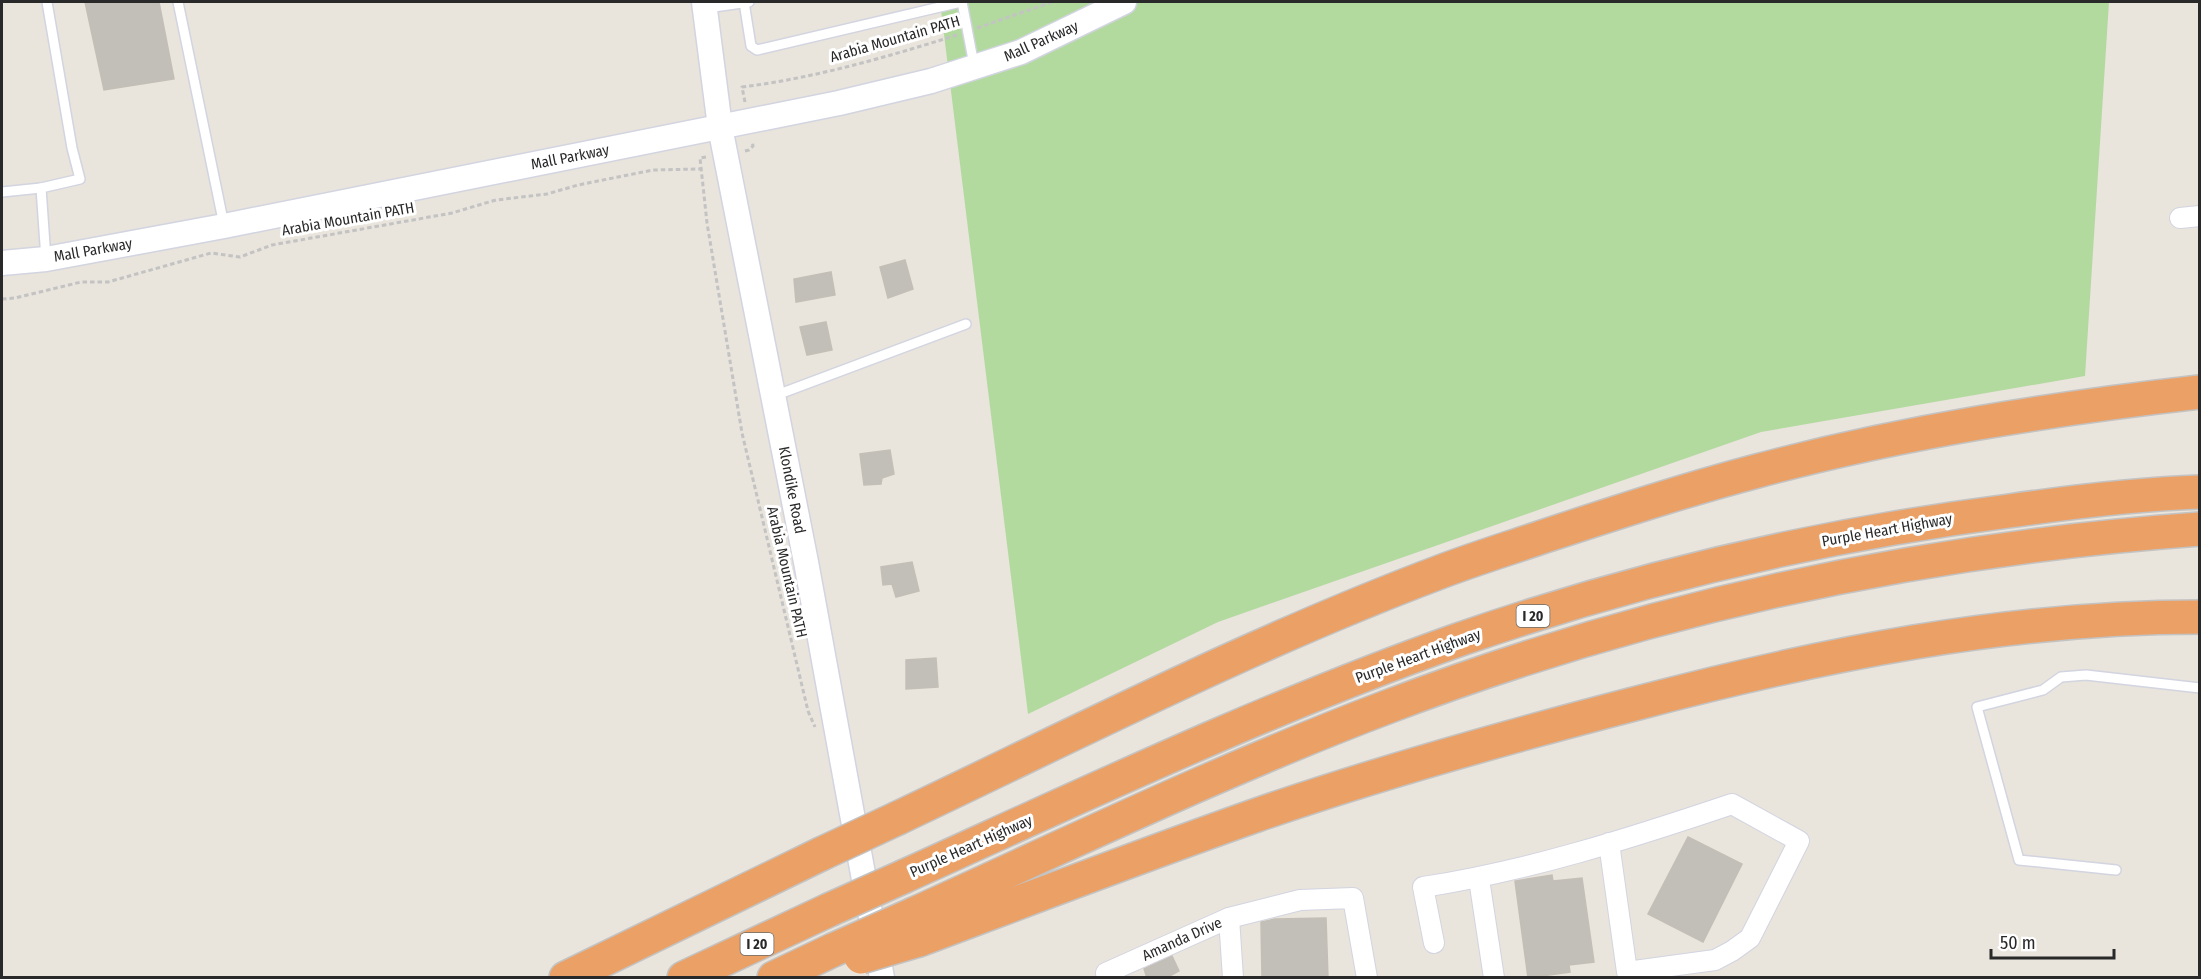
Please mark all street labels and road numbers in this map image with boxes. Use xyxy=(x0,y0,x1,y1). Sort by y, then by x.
street label: Arabia Mountain PATH xyxy=(828,12,962,66)
street label: Mall Parkway xyxy=(1001,17,1081,65)
street label: Mall Parkway xyxy=(529,141,611,173)
street label: Arabia Mountain PATH xyxy=(280,198,416,240)
street label: Mall Parkway xyxy=(52,234,134,266)
street label: Klondike Road xyxy=(775,445,809,535)
street label: Arabia Mountain PATH xyxy=(763,504,811,640)
street label: Purple Heart Highway xyxy=(1820,510,1954,550)
road number: I 20 xyxy=(1516,605,1550,627)
street label: Purple Heart Highway xyxy=(1353,625,1483,687)
street label: Purple Heart Highway xyxy=(907,811,1035,881)
street label: Amanda Drive xyxy=(1139,913,1225,965)
road number: I 20 xyxy=(740,933,774,955)

